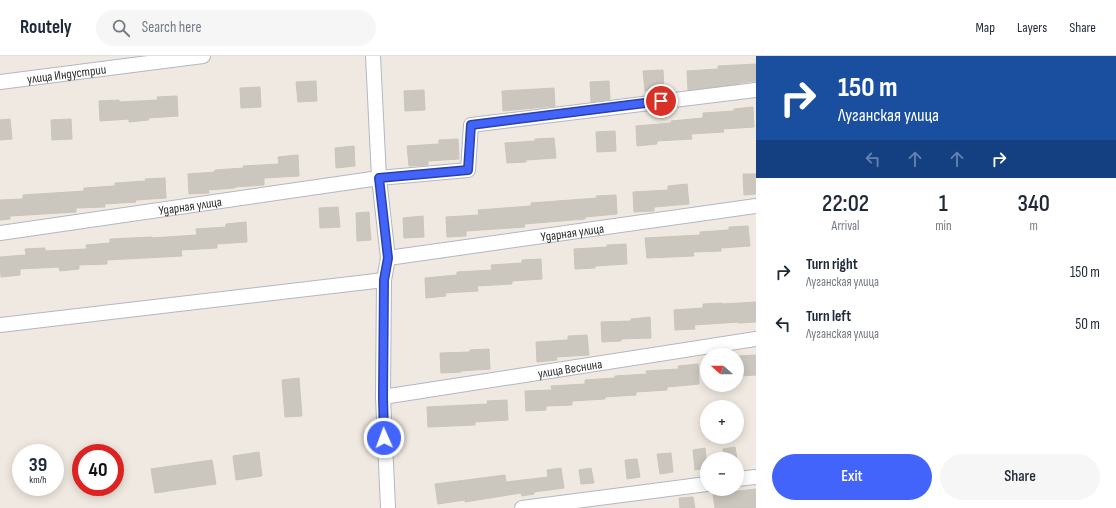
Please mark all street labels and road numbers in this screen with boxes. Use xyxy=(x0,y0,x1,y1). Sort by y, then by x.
street label: улица Индустрии xyxy=(26,61,107,87)
street label: Ударная улица xyxy=(157,194,223,219)
street label: Ударная улица xyxy=(540,221,605,245)
street label: улица Веснина xyxy=(537,356,603,382)

